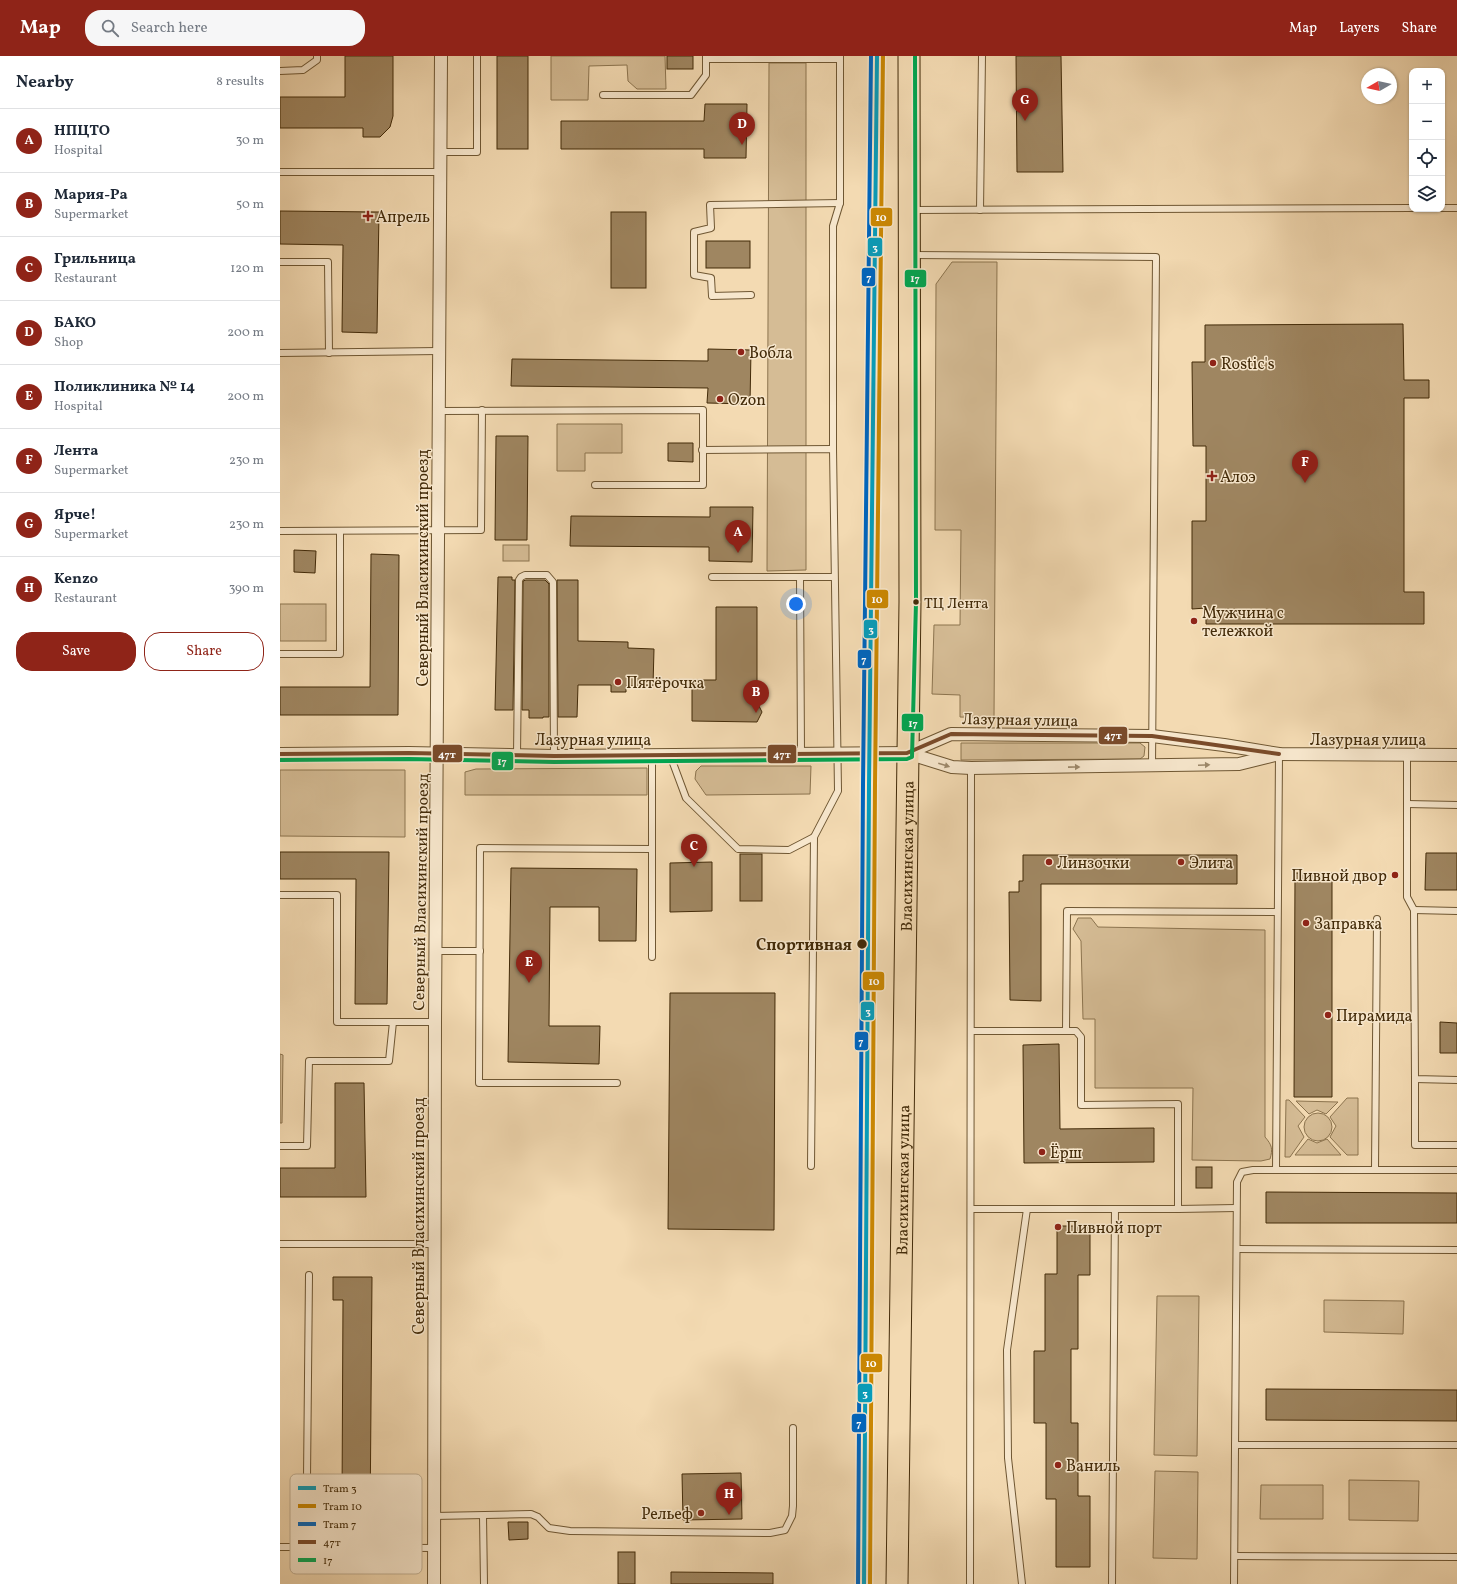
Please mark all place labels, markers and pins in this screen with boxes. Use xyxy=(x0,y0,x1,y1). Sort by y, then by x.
pin: G xyxy=(1012,88,1038,121)
pin: D xyxy=(729,112,755,145)
place label: Апрель xyxy=(376,207,430,229)
marker: Апрель xyxy=(363,211,373,221)
place label: Вобла xyxy=(749,343,793,365)
marker: Вобла xyxy=(736,347,746,357)
place label: Rostic's xyxy=(1221,354,1275,376)
marker: Rostic's xyxy=(1208,358,1218,368)
place label: Ozon xyxy=(728,390,766,412)
marker: Ozon xyxy=(715,394,725,404)
pin: F xyxy=(1292,450,1318,483)
place label: Алоэ xyxy=(1220,467,1256,489)
marker: Алоэ xyxy=(1207,471,1217,481)
pin: A xyxy=(725,520,751,553)
place label: ТЦ Лента xyxy=(924,594,989,615)
marker: ТЦ Лента xyxy=(911,597,921,607)
place label: Мужчина с тележкой xyxy=(1202,603,1284,643)
marker: Мужчина с тележкой xyxy=(1189,616,1199,626)
place label: Пятёрочка xyxy=(626,673,705,695)
marker: Пятёрочка xyxy=(613,677,623,687)
pin: B xyxy=(743,680,769,713)
pin: C xyxy=(681,834,707,867)
place label: Линзочки xyxy=(1057,853,1130,875)
place label: Элита xyxy=(1189,853,1233,875)
marker: Линзочки xyxy=(1044,857,1054,867)
marker: Элита xyxy=(1176,857,1186,867)
place label: Пивной двор xyxy=(1291,866,1387,888)
marker: Пивной двор xyxy=(1390,870,1400,880)
place label: Заправка xyxy=(1314,914,1382,936)
marker: Заправка xyxy=(1301,918,1311,928)
place label: Спортивная xyxy=(756,935,852,957)
marker: Спортивная xyxy=(855,937,869,951)
pin: E xyxy=(516,950,542,983)
place label: Пирамида xyxy=(1336,1006,1413,1028)
marker: Пирамида xyxy=(1323,1010,1333,1020)
place label: Ёрш xyxy=(1050,1143,1082,1165)
marker: Ёрш xyxy=(1037,1147,1047,1157)
place label: Пивной порт xyxy=(1066,1218,1162,1240)
marker: Пивной порт xyxy=(1053,1222,1063,1232)
place label: Ваниль xyxy=(1066,1456,1120,1478)
marker: Ваниль xyxy=(1053,1460,1063,1470)
pin: H xyxy=(716,1482,742,1515)
place label: Рельеф xyxy=(641,1504,693,1526)
marker: Рельеф xyxy=(696,1508,706,1518)

